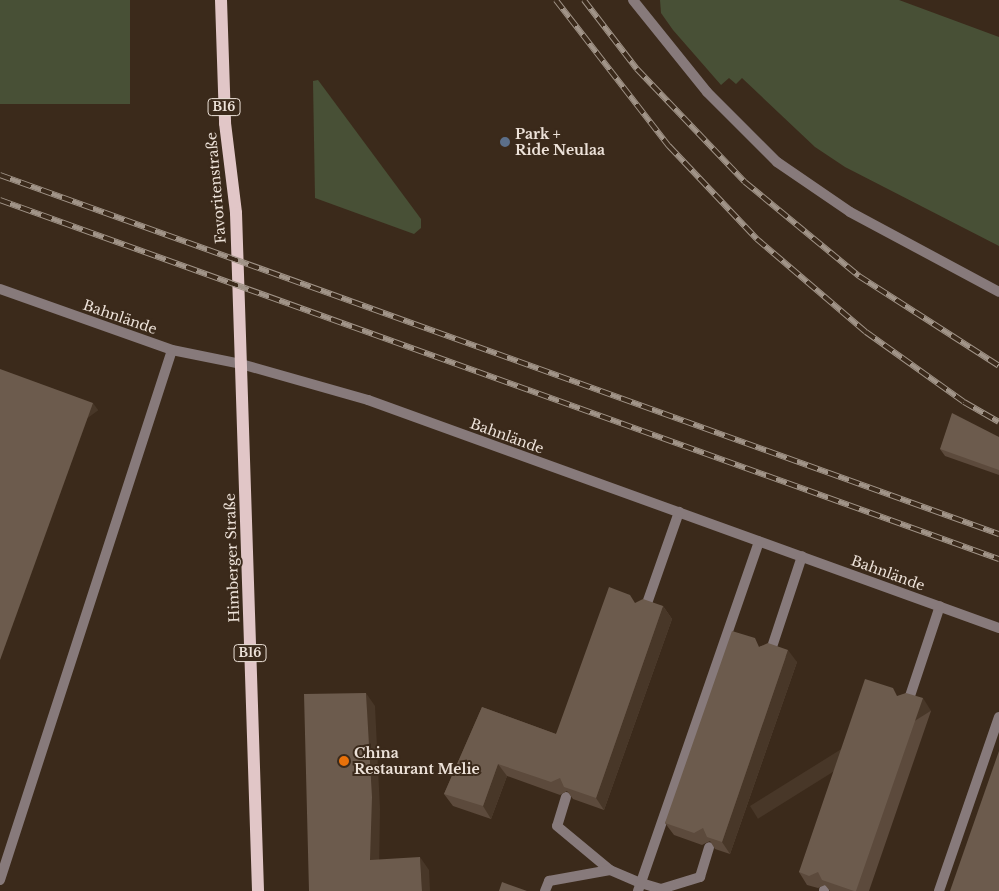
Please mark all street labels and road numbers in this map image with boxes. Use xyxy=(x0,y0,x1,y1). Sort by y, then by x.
road number: B16 xyxy=(206,98,242,116)
street label: Favoritenstraße xyxy=(203,132,229,244)
street label: Bahnlände xyxy=(81,296,159,338)
street label: Bahnlände xyxy=(468,415,546,457)
street label: Himberger Straße xyxy=(221,493,243,623)
street label: Bahnlände xyxy=(849,552,927,594)
road number: B16 xyxy=(232,644,268,662)

